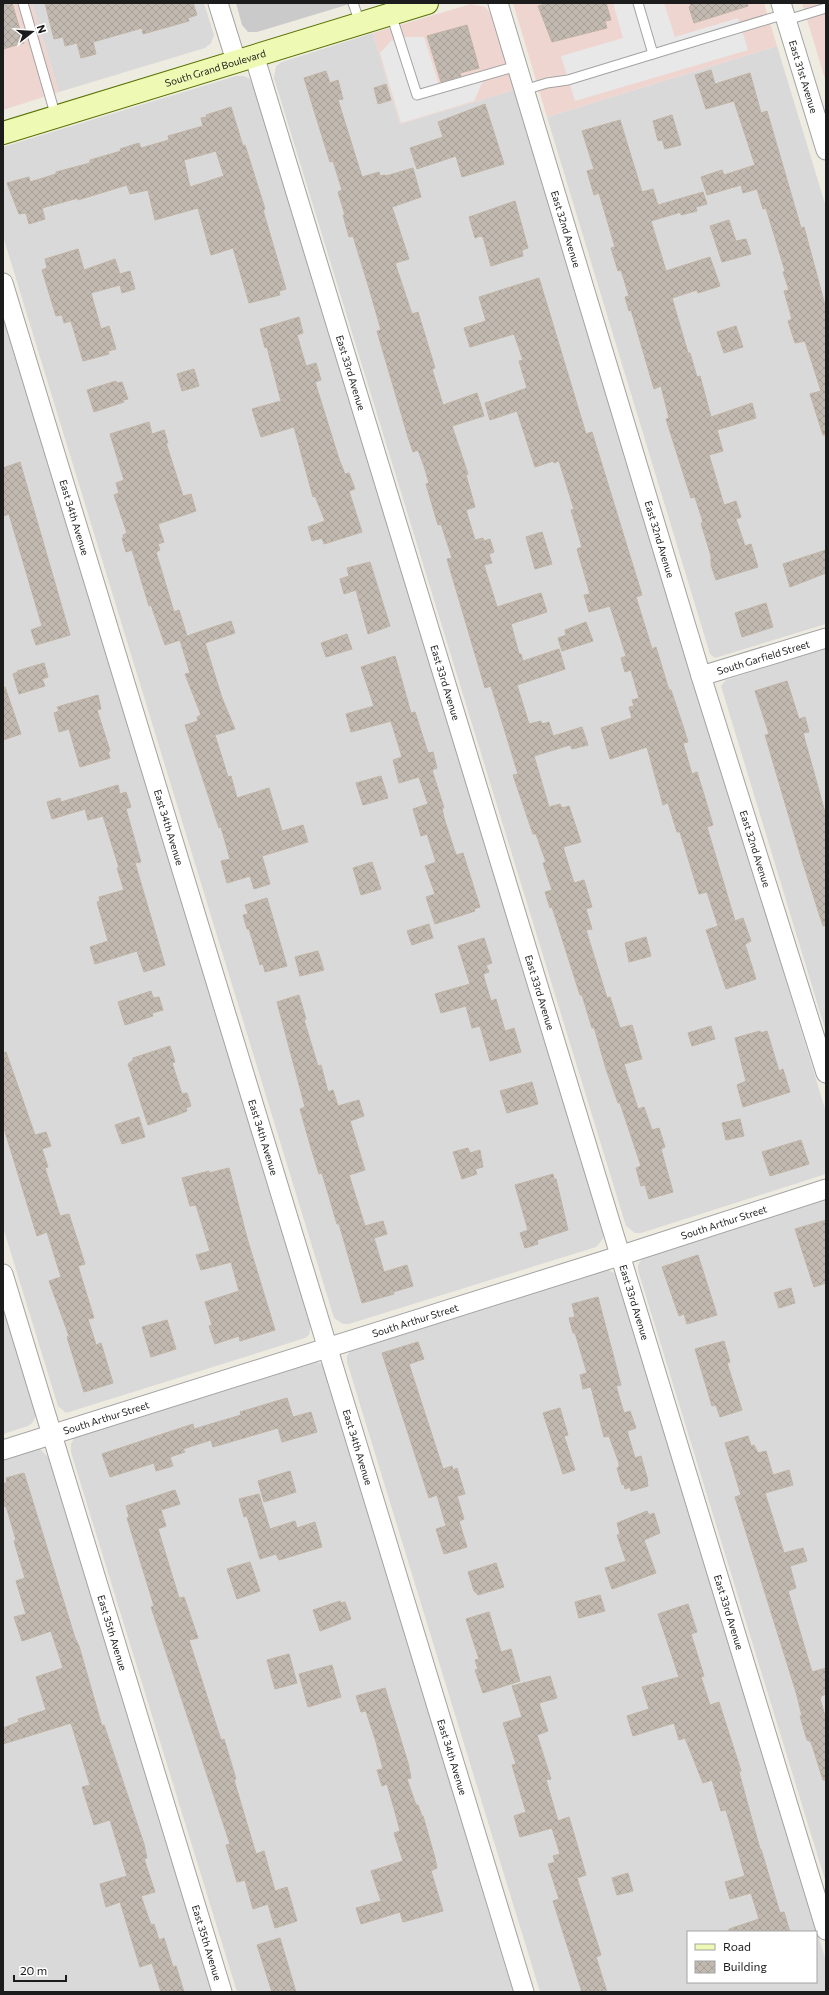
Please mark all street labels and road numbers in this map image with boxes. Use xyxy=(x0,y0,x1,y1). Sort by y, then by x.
street label: East 31st Avenue xyxy=(787,39,820,115)
street label: South Grand Boulevard xyxy=(163,47,267,89)
street label: East 32nd Avenue xyxy=(549,189,583,269)
street label: East 33rd Avenue xyxy=(334,333,368,412)
street label: East 34th Avenue xyxy=(57,478,92,557)
street label: East 32nd Avenue xyxy=(642,499,677,579)
street label: South Garfield Street xyxy=(715,637,811,677)
street label: East 33rd Avenue xyxy=(428,643,463,722)
street label: East 34th Avenue xyxy=(152,788,186,867)
street label: East 32nd Avenue xyxy=(738,809,773,889)
street label: East 33rd Avenue xyxy=(523,953,557,1031)
street label: East 34th Avenue xyxy=(246,1098,281,1177)
street label: South Arthur Street xyxy=(679,1203,768,1242)
street label: East 33rd Avenue xyxy=(617,1263,652,1341)
street label: South Arthur Street xyxy=(370,1301,460,1339)
street label: South Arthur Street xyxy=(61,1398,151,1437)
street label: East 34th Avenue xyxy=(341,1408,375,1486)
street label: East 33rd Avenue xyxy=(712,1573,746,1651)
street label: East 35th Avenue xyxy=(95,1593,130,1672)
street label: East 34th Avenue xyxy=(435,1718,470,1796)
street label: East 35th Avenue xyxy=(190,1903,224,1982)

